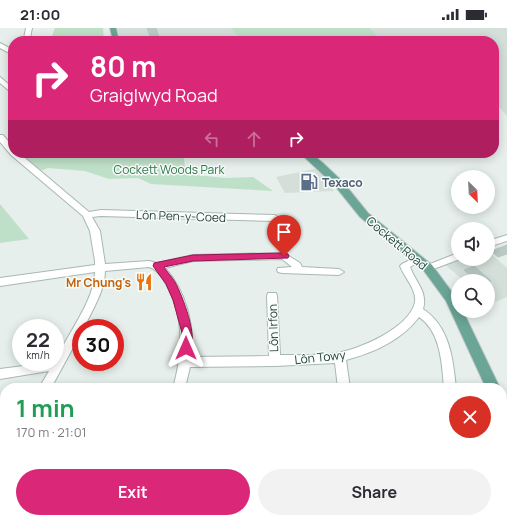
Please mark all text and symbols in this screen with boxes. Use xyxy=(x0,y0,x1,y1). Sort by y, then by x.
text: 21:00 xyxy=(20,4,60,25)
text: 80 m xyxy=(90,47,156,85)
icon: right xyxy=(24,52,76,104)
text: Graiglwyd Road xyxy=(90,83,218,107)
icon: left xyxy=(201,128,223,150)
icon: ahead xyxy=(243,128,265,150)
icon: right xyxy=(285,128,307,150)
park label: Cockett Woods Park xyxy=(114,161,225,178)
north arrow xyxy=(451,170,495,214)
map controls xyxy=(451,170,495,318)
fuel station icon: Texaco xyxy=(299,172,319,192)
place label: Texaco xyxy=(322,174,363,191)
street label: Lôn Pen-y-Coed xyxy=(136,206,226,226)
street label: Cockett Road xyxy=(363,212,431,274)
pin xyxy=(267,215,301,256)
icon: arrive xyxy=(273,221,295,243)
button: sound xyxy=(451,222,495,266)
restaurant icon: Mr Chung's xyxy=(134,272,154,292)
place label: Mr Chung's xyxy=(66,274,131,291)
button: search xyxy=(451,274,495,318)
street label: Lôn Irfon xyxy=(264,304,282,352)
speed limit sign: 30 xyxy=(72,319,124,371)
text: 22 xyxy=(26,326,50,353)
position arrow xyxy=(165,327,207,369)
street label: Lôn Towy xyxy=(294,346,347,368)
text: km/h xyxy=(26,348,50,362)
text: 1 min xyxy=(16,391,75,424)
button: close xyxy=(449,396,491,438)
text: 170 m · 21:01 xyxy=(16,423,87,441)
button: Exit xyxy=(16,469,250,515)
button: Share xyxy=(258,469,491,515)

